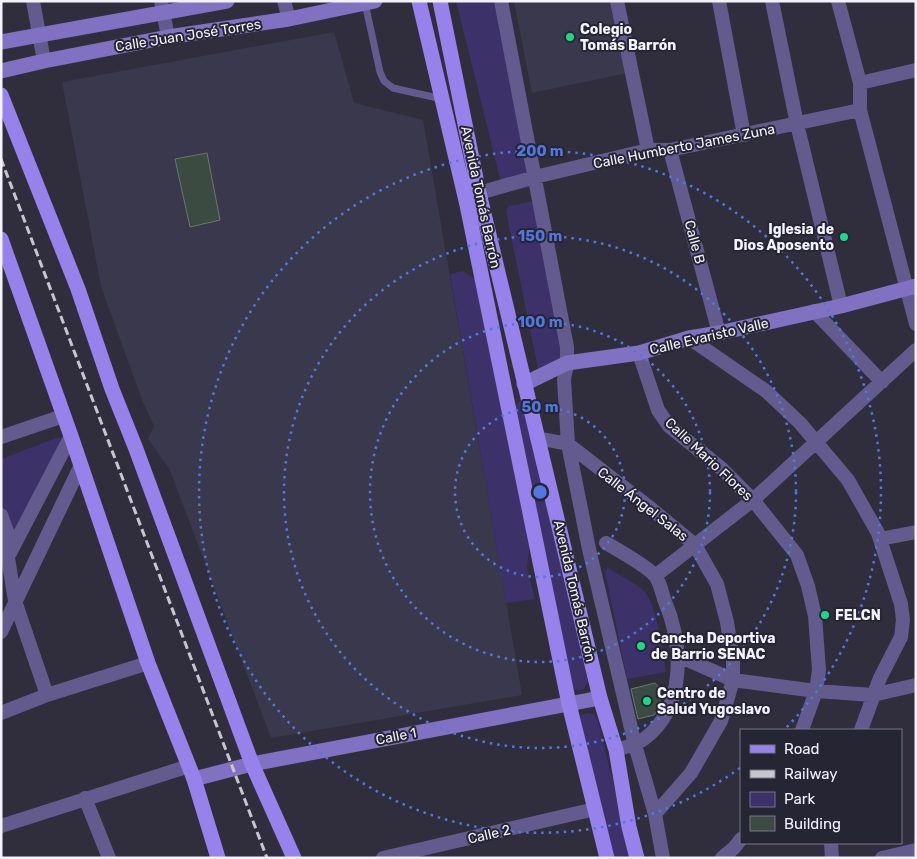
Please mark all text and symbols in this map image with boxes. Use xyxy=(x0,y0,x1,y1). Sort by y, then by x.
street label: Calle Juan José Torres xyxy=(114,16,262,55)
place label: Colegio Tomás Barrón xyxy=(580,21,676,54)
marker: Colegio Tomás Barrón xyxy=(564,31,576,43)
street label: Calle Humberto James Zuna xyxy=(592,121,776,172)
street label: Avenida Tomás Barrón xyxy=(457,124,504,270)
text: 200 m xyxy=(516,142,564,160)
street label: Calle B xyxy=(681,218,708,266)
place label: Iglesia de Dios Aposento xyxy=(734,221,834,254)
text: 150 m xyxy=(518,227,562,245)
marker: Iglesia de Dios Aposento xyxy=(838,231,850,243)
text: 100 m xyxy=(518,313,562,331)
street label: Calle Evaristo Valle xyxy=(648,314,770,358)
text: 50 m xyxy=(522,398,558,416)
street label: Calle Mario Flores xyxy=(661,414,756,504)
street label: Calle Ángel Salas xyxy=(594,463,692,545)
centre of rings xyxy=(531,483,549,501)
street label: Avenida Tomás Barrón xyxy=(550,519,599,664)
place label: FELCN xyxy=(835,607,881,624)
marker: FELCN xyxy=(819,609,831,621)
place label: Cancha Deportiva de Barrio SENAC xyxy=(651,630,776,663)
marker: Cancha Deportiva de Barrio SENAC xyxy=(635,640,647,652)
place label: Centro de Salud Yugoslavo xyxy=(657,685,770,718)
marker: Centro de Salud Yugoslavo xyxy=(641,695,653,707)
street label: Calle 1 xyxy=(374,724,418,749)
legend xyxy=(740,729,902,844)
text: Road xyxy=(784,740,820,758)
text: Railway xyxy=(784,765,838,783)
text: Park xyxy=(784,790,815,808)
text: Building xyxy=(784,815,841,833)
street label: Calle 2 xyxy=(466,821,512,848)

